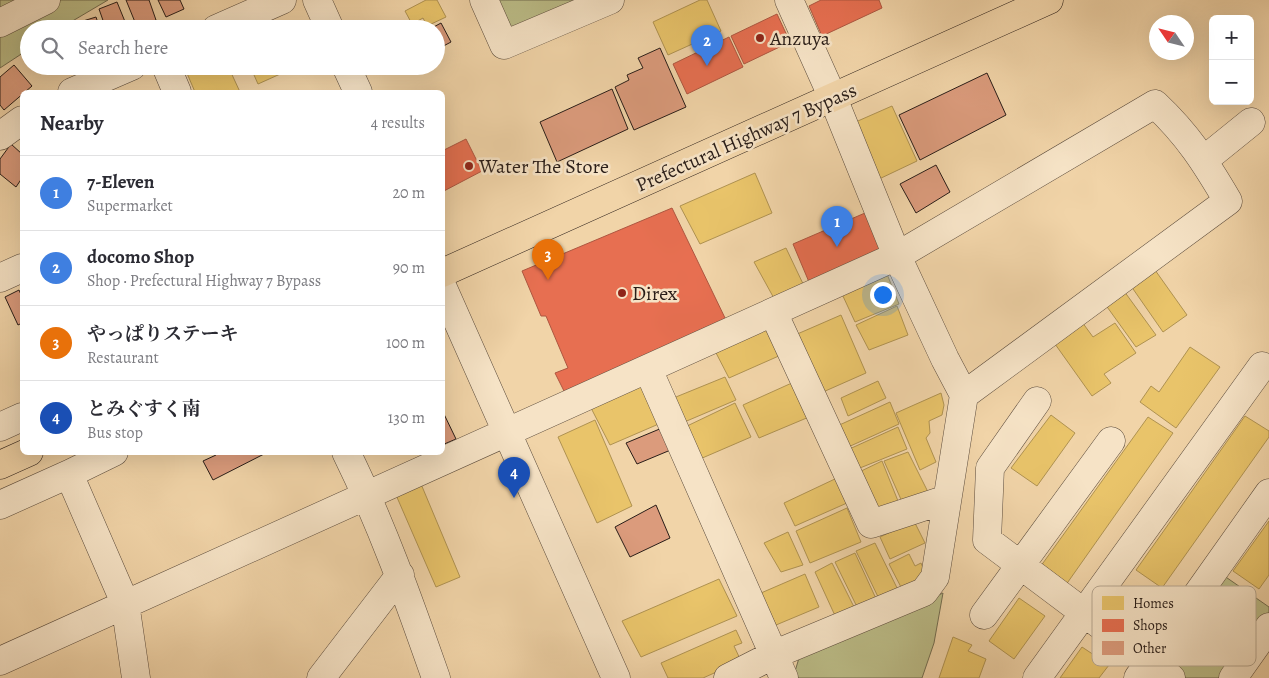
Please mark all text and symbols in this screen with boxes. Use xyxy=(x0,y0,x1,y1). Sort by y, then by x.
north arrow xyxy=(1149,15,1194,60)
map controls xyxy=(1209,15,1254,105)
button: + xyxy=(1209,15,1254,60)
search box xyxy=(20,20,445,75)
pin: 2 xyxy=(691,25,723,66)
place label: Anzuya xyxy=(769,25,831,52)
marker: Anzuya xyxy=(754,32,766,44)
icon: search xyxy=(38,34,66,62)
text: Search here xyxy=(78,35,168,61)
button: − xyxy=(1209,60,1254,105)
street label: Prefectural Highway 7 Bypass xyxy=(631,76,861,198)
text: Nearby xyxy=(40,109,103,137)
text: 4 results xyxy=(371,112,425,134)
place label: Water The Store xyxy=(478,153,609,180)
marker: Water The Store xyxy=(463,160,475,172)
text: 7-Eleven xyxy=(87,169,155,195)
text: 1 xyxy=(53,182,59,204)
text: 20 m xyxy=(392,182,425,204)
text: Supermarket xyxy=(87,195,173,217)
pin: 1 xyxy=(821,206,853,247)
pin: 3 xyxy=(532,239,564,280)
text: docomo Shop xyxy=(87,244,194,270)
text: 2 xyxy=(52,257,60,279)
text: 90 m xyxy=(393,257,425,279)
text: Shop · Prefectural Highway 7 Bypass xyxy=(87,270,321,292)
place label: Direx xyxy=(632,280,678,307)
your location xyxy=(870,282,896,308)
marker: Direx xyxy=(616,287,628,299)
text: やっぱりステーキ xyxy=(87,321,239,347)
text: 3 xyxy=(53,332,59,354)
text: 100 m xyxy=(386,332,425,354)
text: Restaurant xyxy=(87,347,159,369)
text: とみぐすく南 xyxy=(87,396,201,422)
text: 4 xyxy=(52,407,60,429)
text: 130 m xyxy=(388,407,425,429)
text: Bus stop xyxy=(87,422,143,444)
pin: 4 xyxy=(498,457,530,498)
legend xyxy=(1092,586,1256,666)
text: Homes xyxy=(1133,594,1174,613)
text: Shops xyxy=(1133,616,1168,635)
text: Other xyxy=(1133,639,1167,658)

